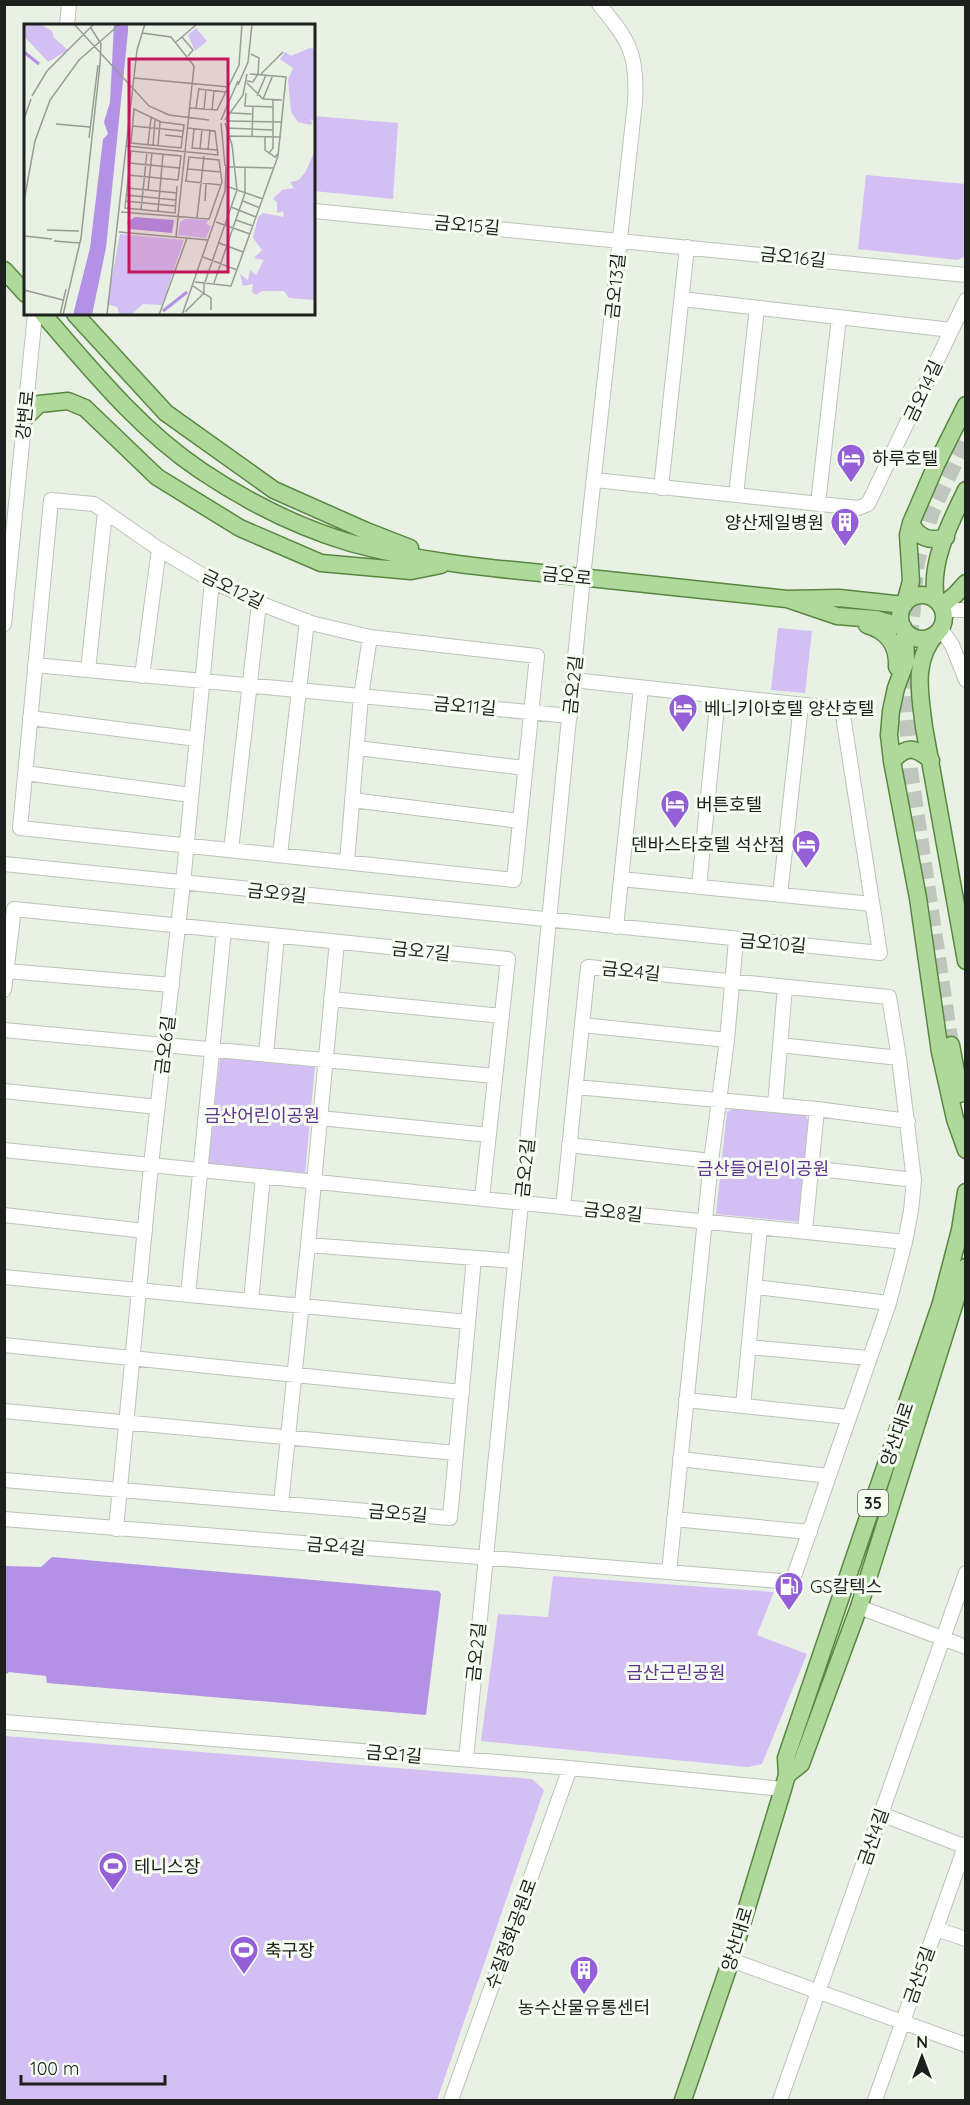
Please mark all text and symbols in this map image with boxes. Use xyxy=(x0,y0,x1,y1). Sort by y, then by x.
inset map xyxy=(24,24,315,315)
street label: 금오15길 xyxy=(433,211,501,239)
street label: 금오16길 xyxy=(759,242,827,272)
street label: 금오13길 xyxy=(600,252,630,320)
street label: 금오14길 xyxy=(899,356,947,426)
street label: 강변로 xyxy=(11,389,39,441)
hotel icon: 하루호텔 xyxy=(835,442,867,484)
place label: 하루호텔 xyxy=(872,447,938,470)
building icon: 양산제일병원 xyxy=(829,506,861,548)
place label: 양산제일병원 xyxy=(725,511,824,534)
street label: 금오로 xyxy=(541,562,593,590)
street label: 금오12길 xyxy=(198,564,268,614)
street label: 금오2길 xyxy=(558,654,588,716)
street label: 금오11길 xyxy=(433,692,497,720)
hotel icon: 베니키아호텔 양산호텔 xyxy=(667,692,699,734)
place label: 베니키아호텔 양산호텔 xyxy=(704,697,875,720)
hotel icon: 버튼호텔 xyxy=(659,788,691,830)
place label: 버튼호텔 xyxy=(696,793,762,816)
hotel icon: 덴바스타호텔 석산점 xyxy=(790,828,822,870)
place label: 덴바스타호텔 석산점 xyxy=(631,833,785,856)
street label: 금오9길 xyxy=(246,878,308,908)
street label: 금오10길 xyxy=(739,929,807,957)
street label: 금오7길 xyxy=(390,936,452,966)
street label: 금오4길 xyxy=(600,956,662,986)
street label: 금오6길 xyxy=(150,1014,180,1076)
park label: 금산어린이공원 xyxy=(204,1104,320,1127)
street label: 금오2길 xyxy=(510,1137,540,1199)
park label: 금산들어린이공원 xyxy=(697,1157,829,1180)
street label: 금오8길 xyxy=(582,1197,644,1227)
street label: 양산대로 xyxy=(875,1399,919,1469)
road number: 35 xyxy=(858,1490,888,1516)
street label: 금오5길 xyxy=(367,1499,429,1527)
street label: 금오4길 xyxy=(306,1532,366,1560)
fuel station icon: GS칼텍스 xyxy=(773,1570,805,1612)
place label: GS칼텍스 xyxy=(810,1575,882,1598)
street label: 금오2길 xyxy=(461,1621,491,1683)
park label: 금산근린공원 xyxy=(626,1661,726,1684)
street label: 금오1길 xyxy=(365,1740,423,1768)
street label: 금산4길 xyxy=(852,1805,894,1869)
sports icon: 테니스장 xyxy=(97,1850,129,1892)
place label: 테니스장 xyxy=(134,1855,200,1878)
street label: 수질정화공원로 xyxy=(480,1876,542,1992)
street label: 양산대로 xyxy=(716,1904,758,1974)
sports icon: 축구장 xyxy=(228,1934,260,1976)
place label: 축구장 xyxy=(265,1939,315,1962)
street label: 금산5길 xyxy=(898,1943,940,2007)
building icon: 농수산물유통센터 xyxy=(568,1954,600,1996)
place label: 농수산물유통센터 xyxy=(518,1996,650,2019)
north arrow xyxy=(892,2027,952,2087)
text: N xyxy=(916,2032,928,2052)
scale bar xyxy=(21,2048,165,2086)
text: 100 m xyxy=(30,2057,79,2080)

